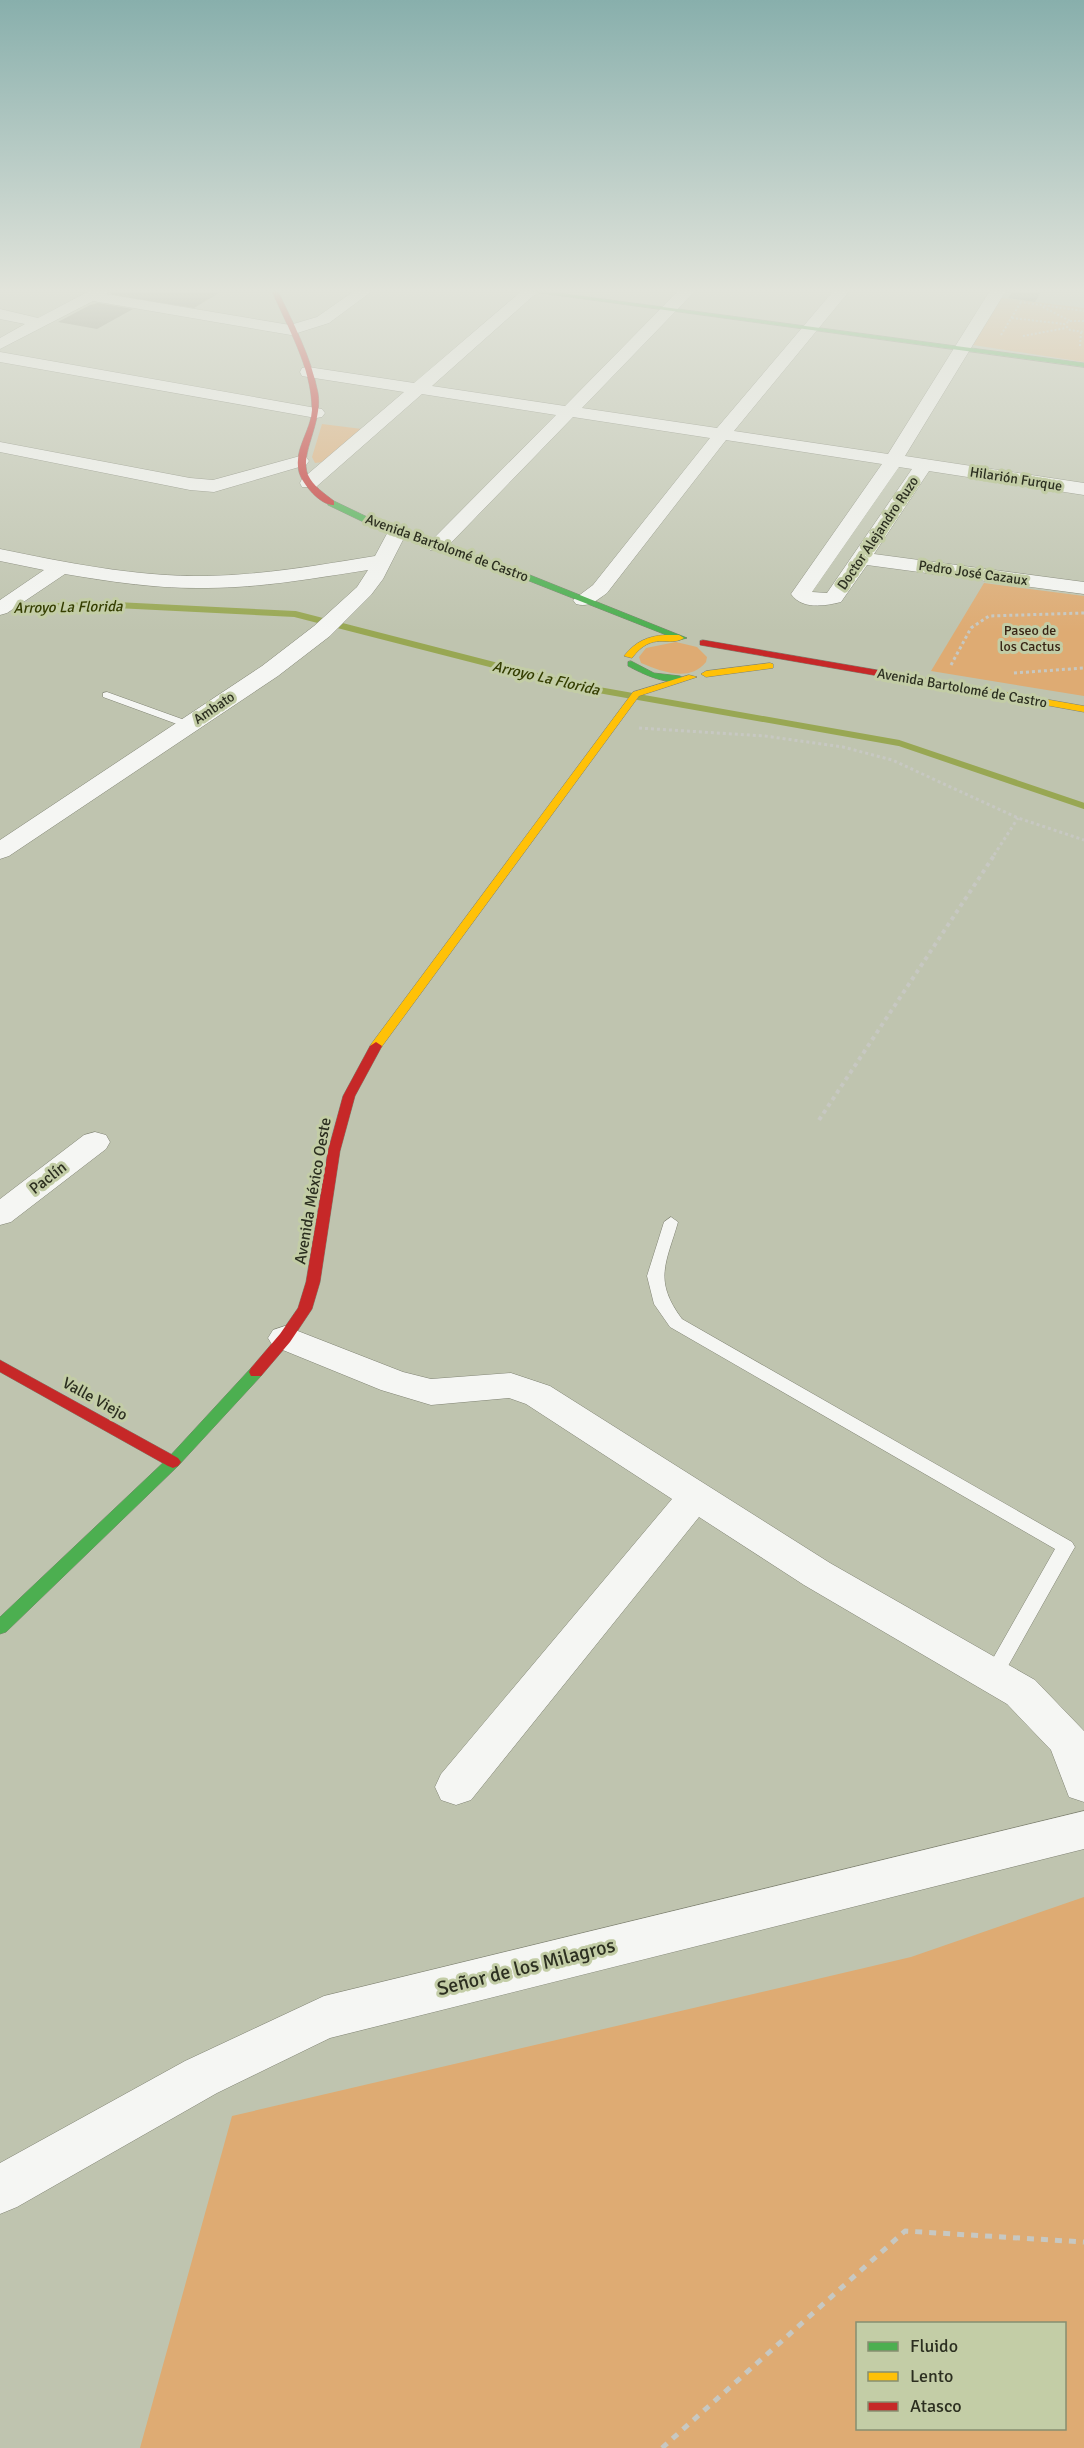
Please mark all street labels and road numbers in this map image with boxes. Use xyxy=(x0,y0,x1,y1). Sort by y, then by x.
street label: Hilarión Furque xyxy=(969,463,1063,495)
street label: Doctor Alejandro Ruzo xyxy=(834,473,922,593)
street label: Avenida Bartolomé de Castro xyxy=(363,511,531,585)
street label: Pedro José Cazaux xyxy=(917,557,1029,589)
street label: Avenida Bartolomé de Castro xyxy=(876,665,1048,711)
street label: Ambato xyxy=(190,688,238,728)
street label: Avenida México Oeste xyxy=(290,1116,336,1266)
street label: Paclín xyxy=(25,1157,71,1199)
street label: Valle Viejo xyxy=(59,1373,131,1425)
street label: Señor de los Milagros xyxy=(434,1933,618,2001)

